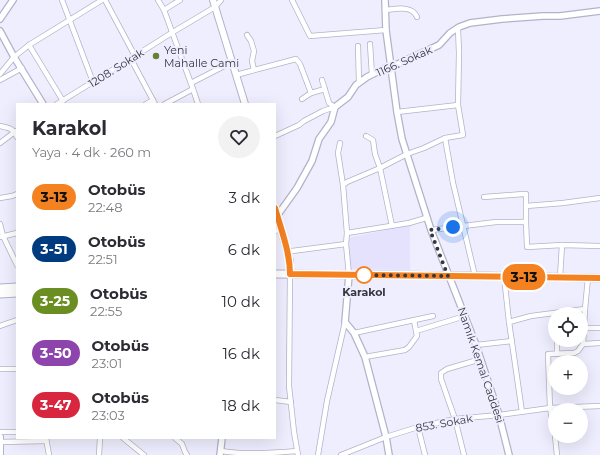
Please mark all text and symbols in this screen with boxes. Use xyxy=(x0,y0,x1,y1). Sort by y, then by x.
street label: 1166. Sokak xyxy=(374,42,435,80)
place label: Yeni Mahalle Cami xyxy=(164,43,239,70)
street label: 1208. Sokak xyxy=(86,45,147,91)
marker: Yeni Mahalle Cami xyxy=(151,51,161,61)
button: heart xyxy=(218,116,260,158)
text: Karakol xyxy=(32,117,107,140)
text: Yaya · 4 dk · 260 m xyxy=(32,144,151,160)
text: Otobüs xyxy=(88,180,145,199)
text: 3-13 xyxy=(40,188,68,206)
text: 3 dk xyxy=(228,188,260,207)
text: 22:48 xyxy=(88,199,123,215)
your location xyxy=(443,217,463,237)
text: Otobüs xyxy=(88,232,145,251)
text: 3-51 xyxy=(40,240,68,258)
text: 6 dk xyxy=(228,240,260,259)
text: 22:51 xyxy=(88,251,118,267)
line badge: 3-13 xyxy=(496,264,552,290)
marker: Karakol xyxy=(355,266,373,284)
text: 3-13 xyxy=(510,268,538,286)
text: Otobüs xyxy=(90,284,148,303)
place label: Karakol xyxy=(342,285,386,299)
text: 3-25 xyxy=(40,292,70,310)
text: 10 dk xyxy=(222,292,260,311)
text: 22:55 xyxy=(90,303,122,319)
street label: Namık Kemal Caddesi xyxy=(455,305,507,425)
map controls xyxy=(548,307,588,443)
button: locate xyxy=(548,307,588,347)
text: Otobüs xyxy=(92,336,149,355)
text: 3-50 xyxy=(40,344,72,362)
text: 16 dk xyxy=(222,344,260,363)
text: 23:01 xyxy=(92,355,122,371)
button: + xyxy=(548,355,588,395)
text: Otobüs xyxy=(92,388,149,407)
text: 3-47 xyxy=(40,396,72,414)
text: 18 dk xyxy=(222,396,260,415)
button: − xyxy=(548,403,588,443)
text: 23:03 xyxy=(92,407,125,423)
street label: 853. Sokak xyxy=(414,411,474,435)

